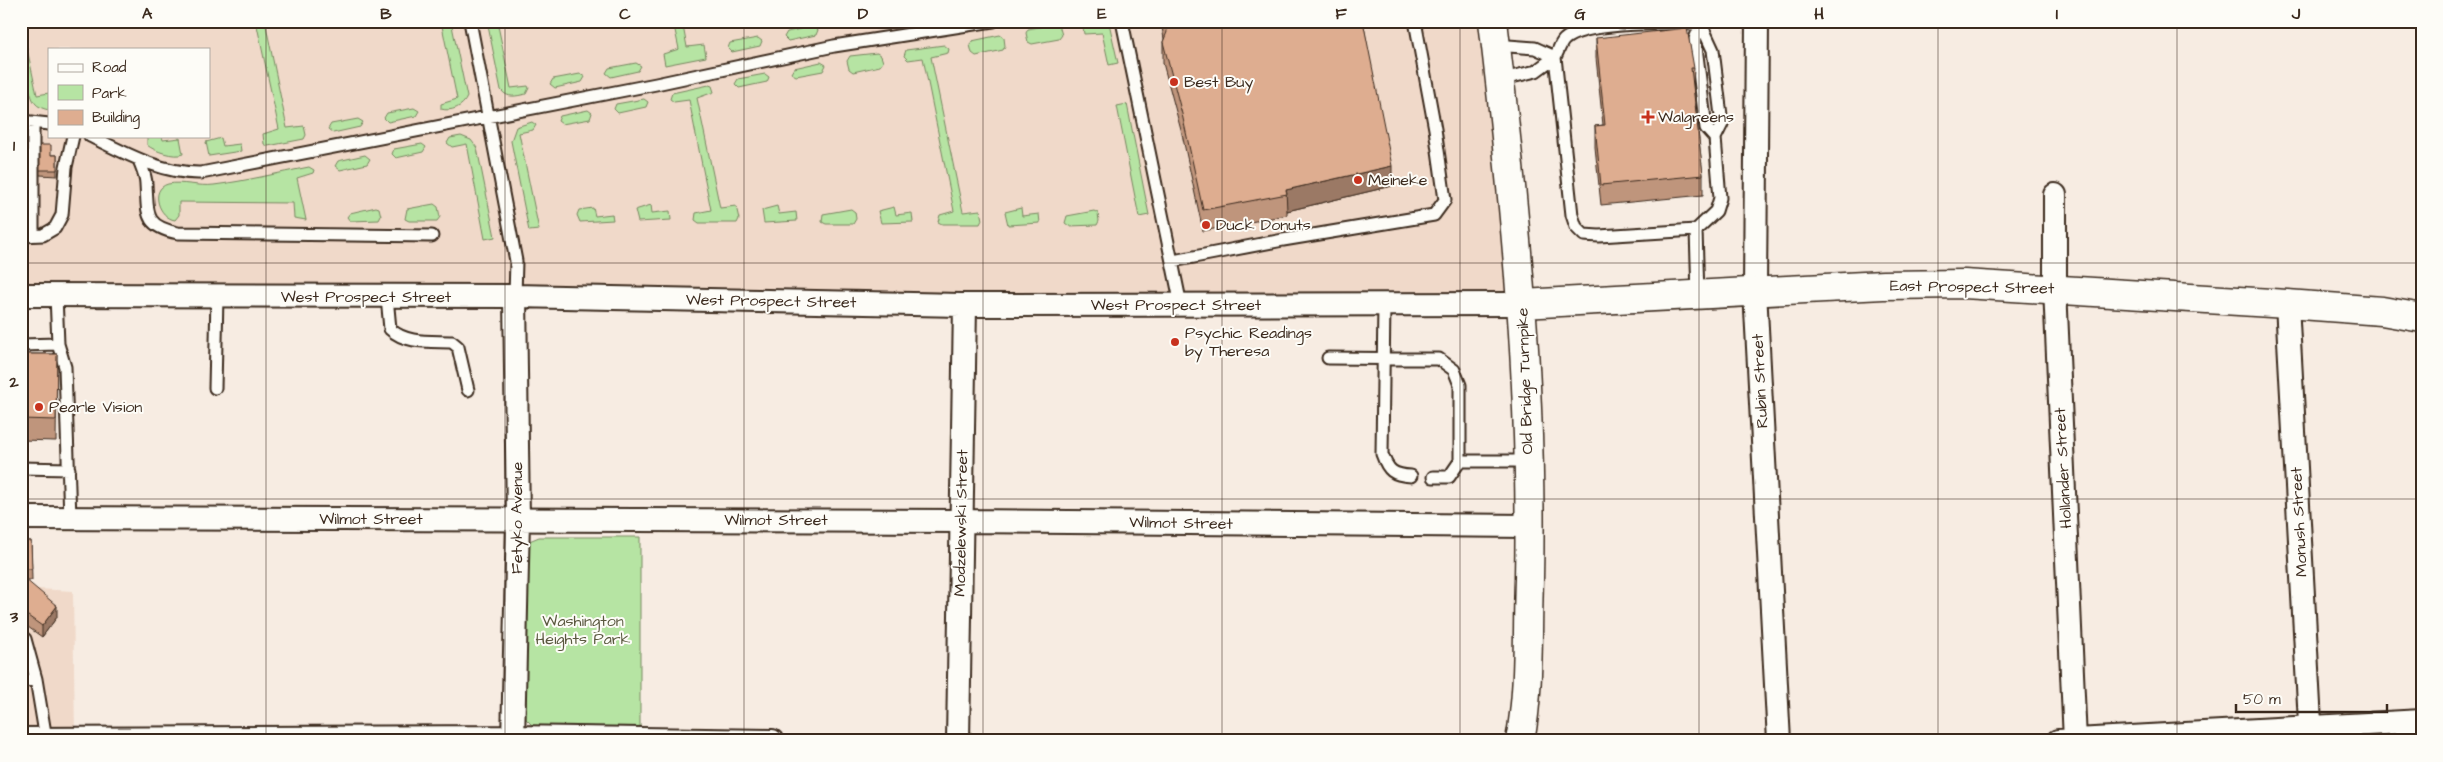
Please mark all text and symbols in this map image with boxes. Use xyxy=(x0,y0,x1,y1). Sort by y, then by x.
text: A xyxy=(142,3,153,25)
text: B xyxy=(380,3,392,25)
text: C xyxy=(619,3,631,25)
text: D xyxy=(858,3,869,25)
text: E xyxy=(1097,3,1107,25)
text: F xyxy=(1335,3,1347,25)
text: G xyxy=(1574,3,1586,25)
text: H xyxy=(1814,3,1824,25)
text: I xyxy=(2056,3,2058,25)
text: J xyxy=(2291,3,2301,25)
legend xyxy=(48,48,210,138)
text: Road xyxy=(92,57,127,78)
place label: Best Buy xyxy=(1184,71,1253,94)
marker: Best Buy xyxy=(1168,76,1180,88)
text: Park xyxy=(92,83,127,104)
place label: Walgreens xyxy=(1658,106,1734,129)
text: Building xyxy=(92,107,140,129)
marker: Walgreens xyxy=(1642,111,1654,123)
text: 1 xyxy=(13,135,16,157)
place label: Meineke xyxy=(1368,169,1428,191)
marker: Meineke xyxy=(1352,174,1364,186)
place label: Duck Donuts xyxy=(1216,214,1311,236)
marker: Duck Donuts xyxy=(1200,219,1212,231)
street label: East Prospect Street xyxy=(1890,275,2055,299)
street label: West Prospect Street xyxy=(281,286,452,308)
street label: West Prospect Street xyxy=(686,289,857,313)
street label: West Prospect Street xyxy=(1091,294,1262,316)
street label: Old Bridge Turnpike xyxy=(1511,307,1540,455)
place label: Psychic Readings by Theresa xyxy=(1185,322,1312,363)
street label: Rubin Street xyxy=(1747,333,1773,429)
marker: Psychic Readings by Theresa xyxy=(1169,336,1181,348)
text: 2 xyxy=(8,371,19,393)
place label: Pearle Vision xyxy=(49,396,142,418)
marker: Pearle Vision xyxy=(33,401,45,413)
street label: Hollander Street xyxy=(2049,406,2077,529)
street label: Modzelewski Street xyxy=(949,449,973,597)
street label: Fetyko Avenue xyxy=(506,462,529,574)
street label: Monush Street xyxy=(2285,466,2313,578)
street label: Wilmot Street xyxy=(319,508,423,530)
street label: Wilmot Street xyxy=(724,509,828,531)
street label: Wilmot Street xyxy=(1129,511,1234,535)
text: 3 xyxy=(9,606,19,628)
park label: Washington Heights Park xyxy=(536,610,631,651)
scale bar xyxy=(2236,682,2387,714)
text: 50 m xyxy=(2243,689,2281,710)

